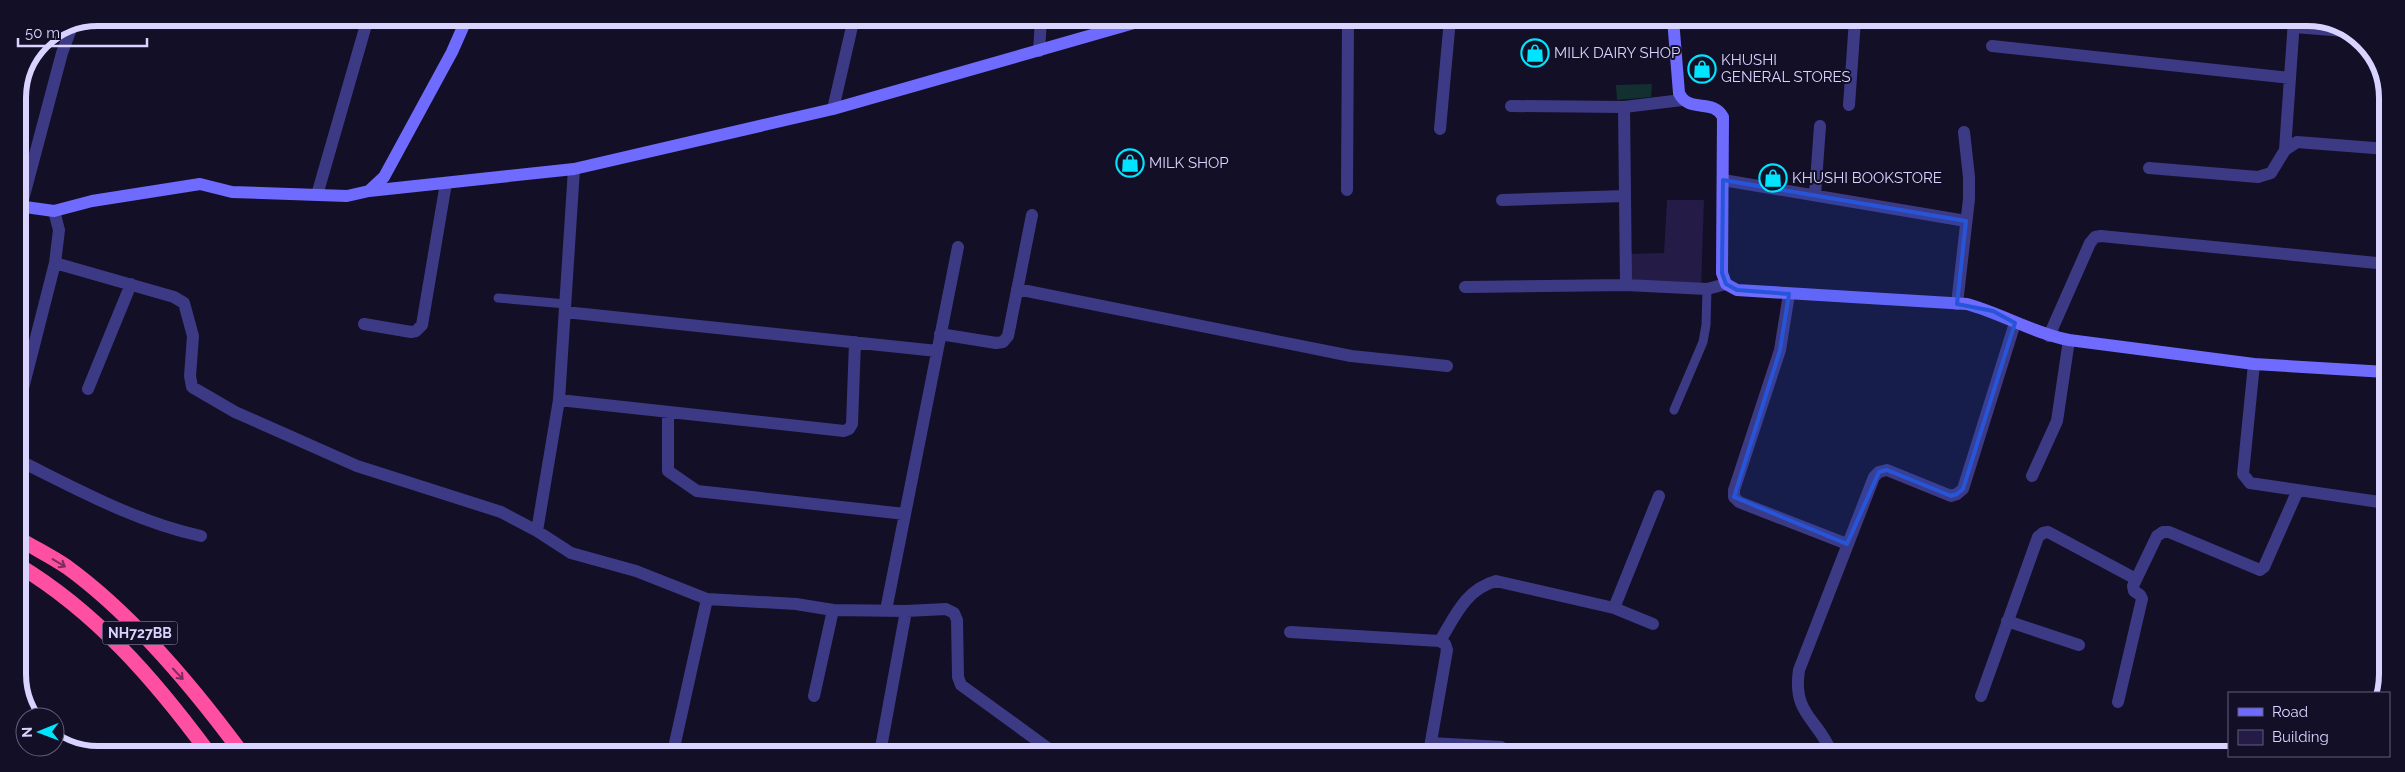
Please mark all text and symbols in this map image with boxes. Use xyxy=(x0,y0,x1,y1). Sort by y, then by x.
scale bar xyxy=(18,15,146,47)
text: 50 m xyxy=(25,24,60,42)
shop icon: MILK DAIRY SHOP xyxy=(1520,38,1550,68)
place label: MILK DAIRY SHOP xyxy=(1554,44,1680,62)
place label: KHUSHI GENERAL STORES xyxy=(1721,51,1851,86)
shop icon: KHUSHI GENERAL STORES xyxy=(1687,54,1717,84)
shop icon: MILK SHOP xyxy=(1115,148,1145,178)
place label: MILK SHOP xyxy=(1149,154,1229,172)
shop icon: KHUSHI BOOKSTORE xyxy=(1758,163,1788,193)
place label: KHUSHI BOOKSTORE xyxy=(1792,169,1942,187)
one-way arrow xyxy=(52,559,66,569)
road number: NH727BB xyxy=(102,622,178,644)
one-way arrow xyxy=(172,667,184,680)
legend xyxy=(2228,692,2390,757)
text: Road xyxy=(2272,703,2308,721)
north arrow xyxy=(15,707,65,757)
text: N xyxy=(19,727,35,738)
text: Building xyxy=(2272,728,2329,746)

